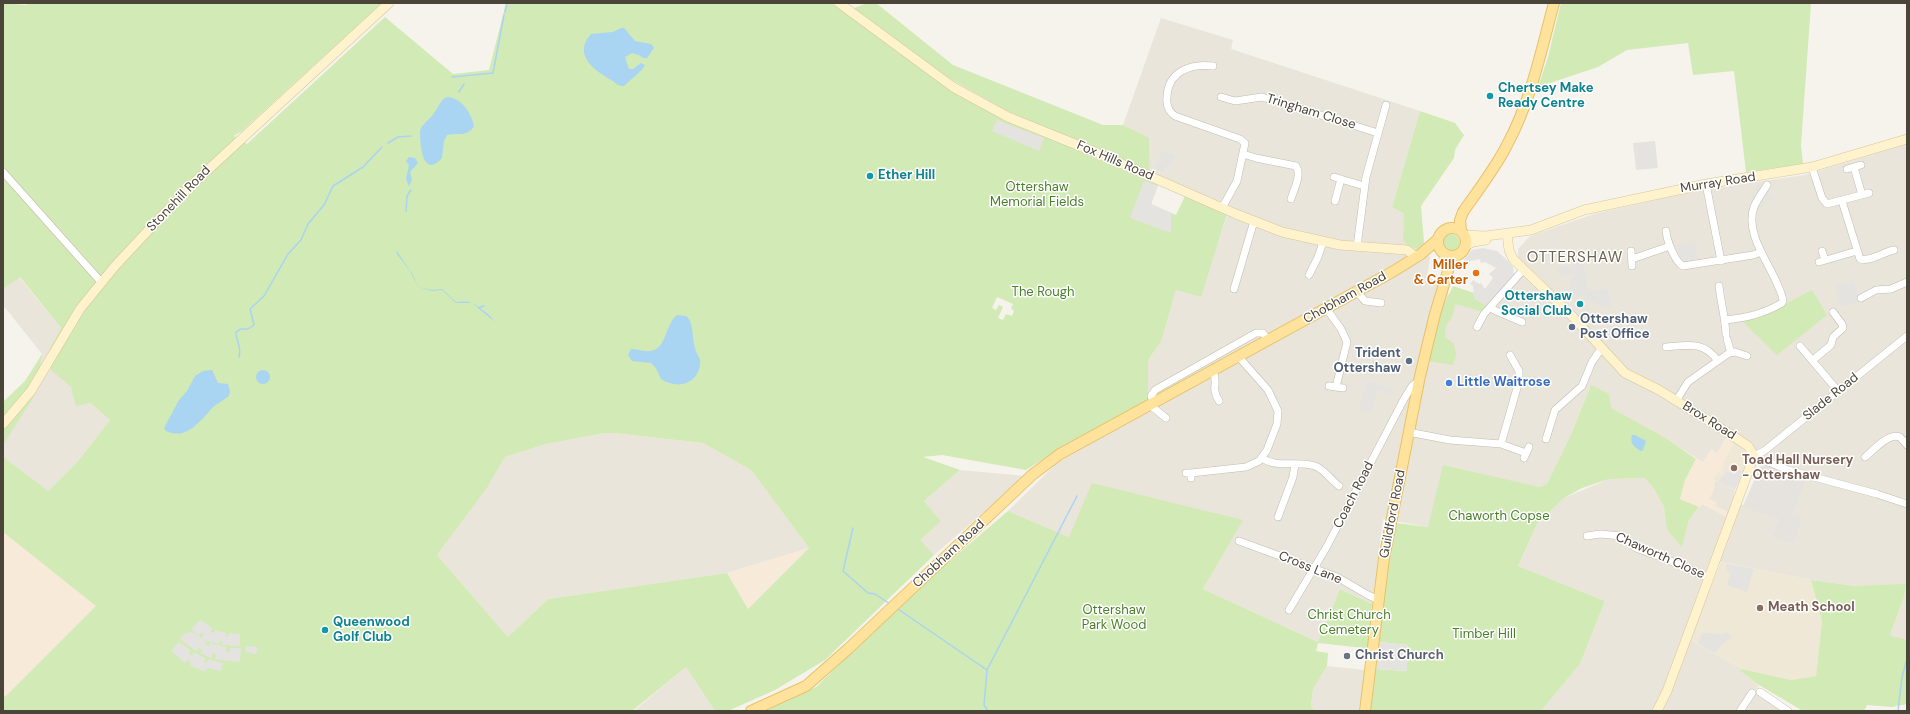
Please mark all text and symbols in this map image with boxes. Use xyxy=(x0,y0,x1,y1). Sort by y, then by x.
place label: Chertsey Make Ready Centre xyxy=(1498,81,1594,112)
street label: Tringham Close xyxy=(1264,91,1358,133)
marker: Chertsey Make Ready Centre xyxy=(1485,91,1495,101)
street label: Fox Hills Road xyxy=(1074,138,1156,184)
street label: Stonehill Road xyxy=(144,163,214,235)
place label: Ether Hill xyxy=(878,168,935,184)
street label: Murray Road xyxy=(1679,169,1757,197)
marker: Ether Hill xyxy=(865,171,875,181)
park label: Ottershaw Memorial Fields xyxy=(990,180,1084,211)
district label: OTTERSHAW xyxy=(1527,249,1623,267)
place label: Miller & Carter xyxy=(1414,258,1468,289)
marker: Miller & Carter xyxy=(1471,268,1481,278)
street label: Chobham Road xyxy=(1301,269,1389,327)
park label: The Rough xyxy=(1012,285,1074,301)
place label: Ottershaw Social Club xyxy=(1501,289,1572,320)
marker: Ottershaw Social Club xyxy=(1575,299,1585,309)
place label: Ottershaw Post Office xyxy=(1580,312,1650,343)
marker: Ottershaw Post Office xyxy=(1567,322,1577,332)
place label: Trident Ottershaw xyxy=(1333,346,1401,377)
marker: Trident Ottershaw xyxy=(1404,356,1414,366)
street label: Slade Road xyxy=(1800,370,1862,424)
place label: Little Waitrose xyxy=(1457,375,1551,391)
marker: Little Waitrose xyxy=(1444,378,1454,388)
street label: Brox Road xyxy=(1679,398,1739,444)
place label: Toad Hall Nursery - Ottershaw xyxy=(1742,453,1853,484)
street label: Coach Road xyxy=(1331,459,1377,531)
marker: Toad Hall Nursery - Ottershaw xyxy=(1729,463,1739,473)
street label: Guildford Road xyxy=(1377,468,1409,560)
park label: Chaworth Copse xyxy=(1448,509,1550,525)
street label: Chobham Road xyxy=(910,517,988,591)
street label: Chaworth Close xyxy=(1613,529,1707,583)
street label: Cross Lane xyxy=(1276,548,1344,588)
place label: Meath School xyxy=(1768,600,1855,616)
park label: Ottershaw Park Wood xyxy=(1082,603,1146,634)
marker: Meath School xyxy=(1755,603,1765,613)
park label: Christ Church Cemetery xyxy=(1307,608,1391,639)
place label: Queenwood Golf Club xyxy=(333,615,410,646)
marker: Queenwood Golf Club xyxy=(320,625,330,635)
park label: Timber Hill xyxy=(1452,627,1516,643)
place label: Christ Church xyxy=(1355,648,1444,664)
marker: Christ Church xyxy=(1342,651,1352,661)

